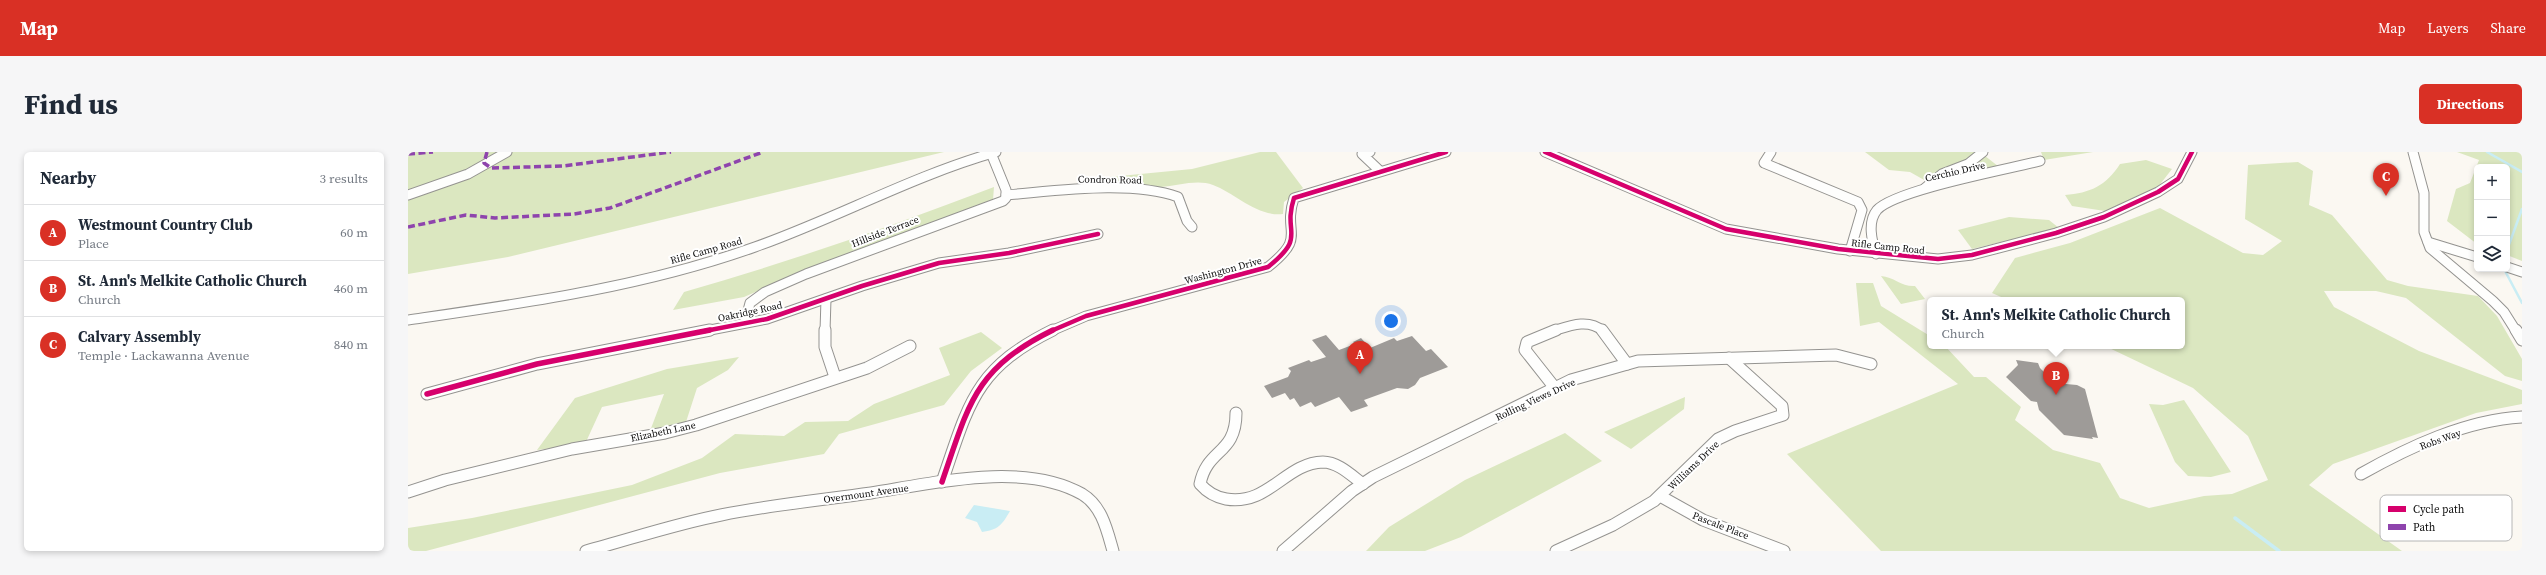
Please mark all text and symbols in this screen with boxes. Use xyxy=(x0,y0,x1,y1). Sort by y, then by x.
text: Map xyxy=(20,15,58,41)
text: Map xyxy=(2378,18,2405,38)
text: Layers xyxy=(2427,18,2469,38)
text: Share xyxy=(2491,18,2526,38)
button: Directions xyxy=(2419,84,2522,124)
text: Find us xyxy=(24,85,118,123)
street label: Cerchio Drive xyxy=(1924,158,1986,185)
pin: C xyxy=(2373,163,2399,196)
map controls xyxy=(2474,164,2510,272)
button: + xyxy=(2474,164,2510,200)
text: Nearby xyxy=(40,166,96,190)
text: 3 results xyxy=(320,170,368,187)
street label: Condron Road xyxy=(1078,172,1143,187)
button: − xyxy=(2474,200,2510,236)
street label: Hillside Terrace xyxy=(850,213,921,250)
text: Westmount Country Club xyxy=(78,214,253,235)
text: A xyxy=(49,224,57,241)
text: 60 m xyxy=(340,224,368,241)
street label: Rifle Camp Road xyxy=(669,234,744,267)
text: Place xyxy=(78,235,109,252)
street label: Rifle Camp Road xyxy=(1850,236,1926,257)
button: layers xyxy=(2474,236,2510,272)
street label: Washington Drive xyxy=(1183,254,1263,287)
text: St. Ann's Melkite Catholic Church xyxy=(78,270,307,291)
text: B xyxy=(49,280,57,297)
text: 460 m xyxy=(334,280,368,297)
text: Church xyxy=(78,291,121,308)
popup xyxy=(1927,297,2185,349)
street label: Oakridge Road xyxy=(717,298,784,325)
text: St. Ann's Melkite Catholic Church xyxy=(1942,304,2170,325)
your location xyxy=(1381,311,1401,331)
text: Church xyxy=(1942,325,1984,342)
text: Calvary Assembly xyxy=(78,326,201,347)
text: C xyxy=(49,336,57,353)
text: 840 m xyxy=(334,336,368,353)
pin: A xyxy=(1347,341,1373,374)
text: Temple · Lackawanna Avenue xyxy=(78,347,249,364)
pin: B xyxy=(2043,362,2069,395)
street label: Rolling Views Drive xyxy=(1493,375,1577,424)
street label: Elizabeth Lane xyxy=(629,418,697,445)
street label: Robs Way xyxy=(2418,426,2463,453)
street label: Williams Drive xyxy=(1665,438,1722,493)
street label: Overmount Avenue xyxy=(823,481,910,506)
legend xyxy=(2380,495,2512,541)
text: Cycle path xyxy=(2413,502,2465,517)
street label: Pascale Place xyxy=(1691,509,1751,542)
text: Path xyxy=(2413,520,2436,535)

